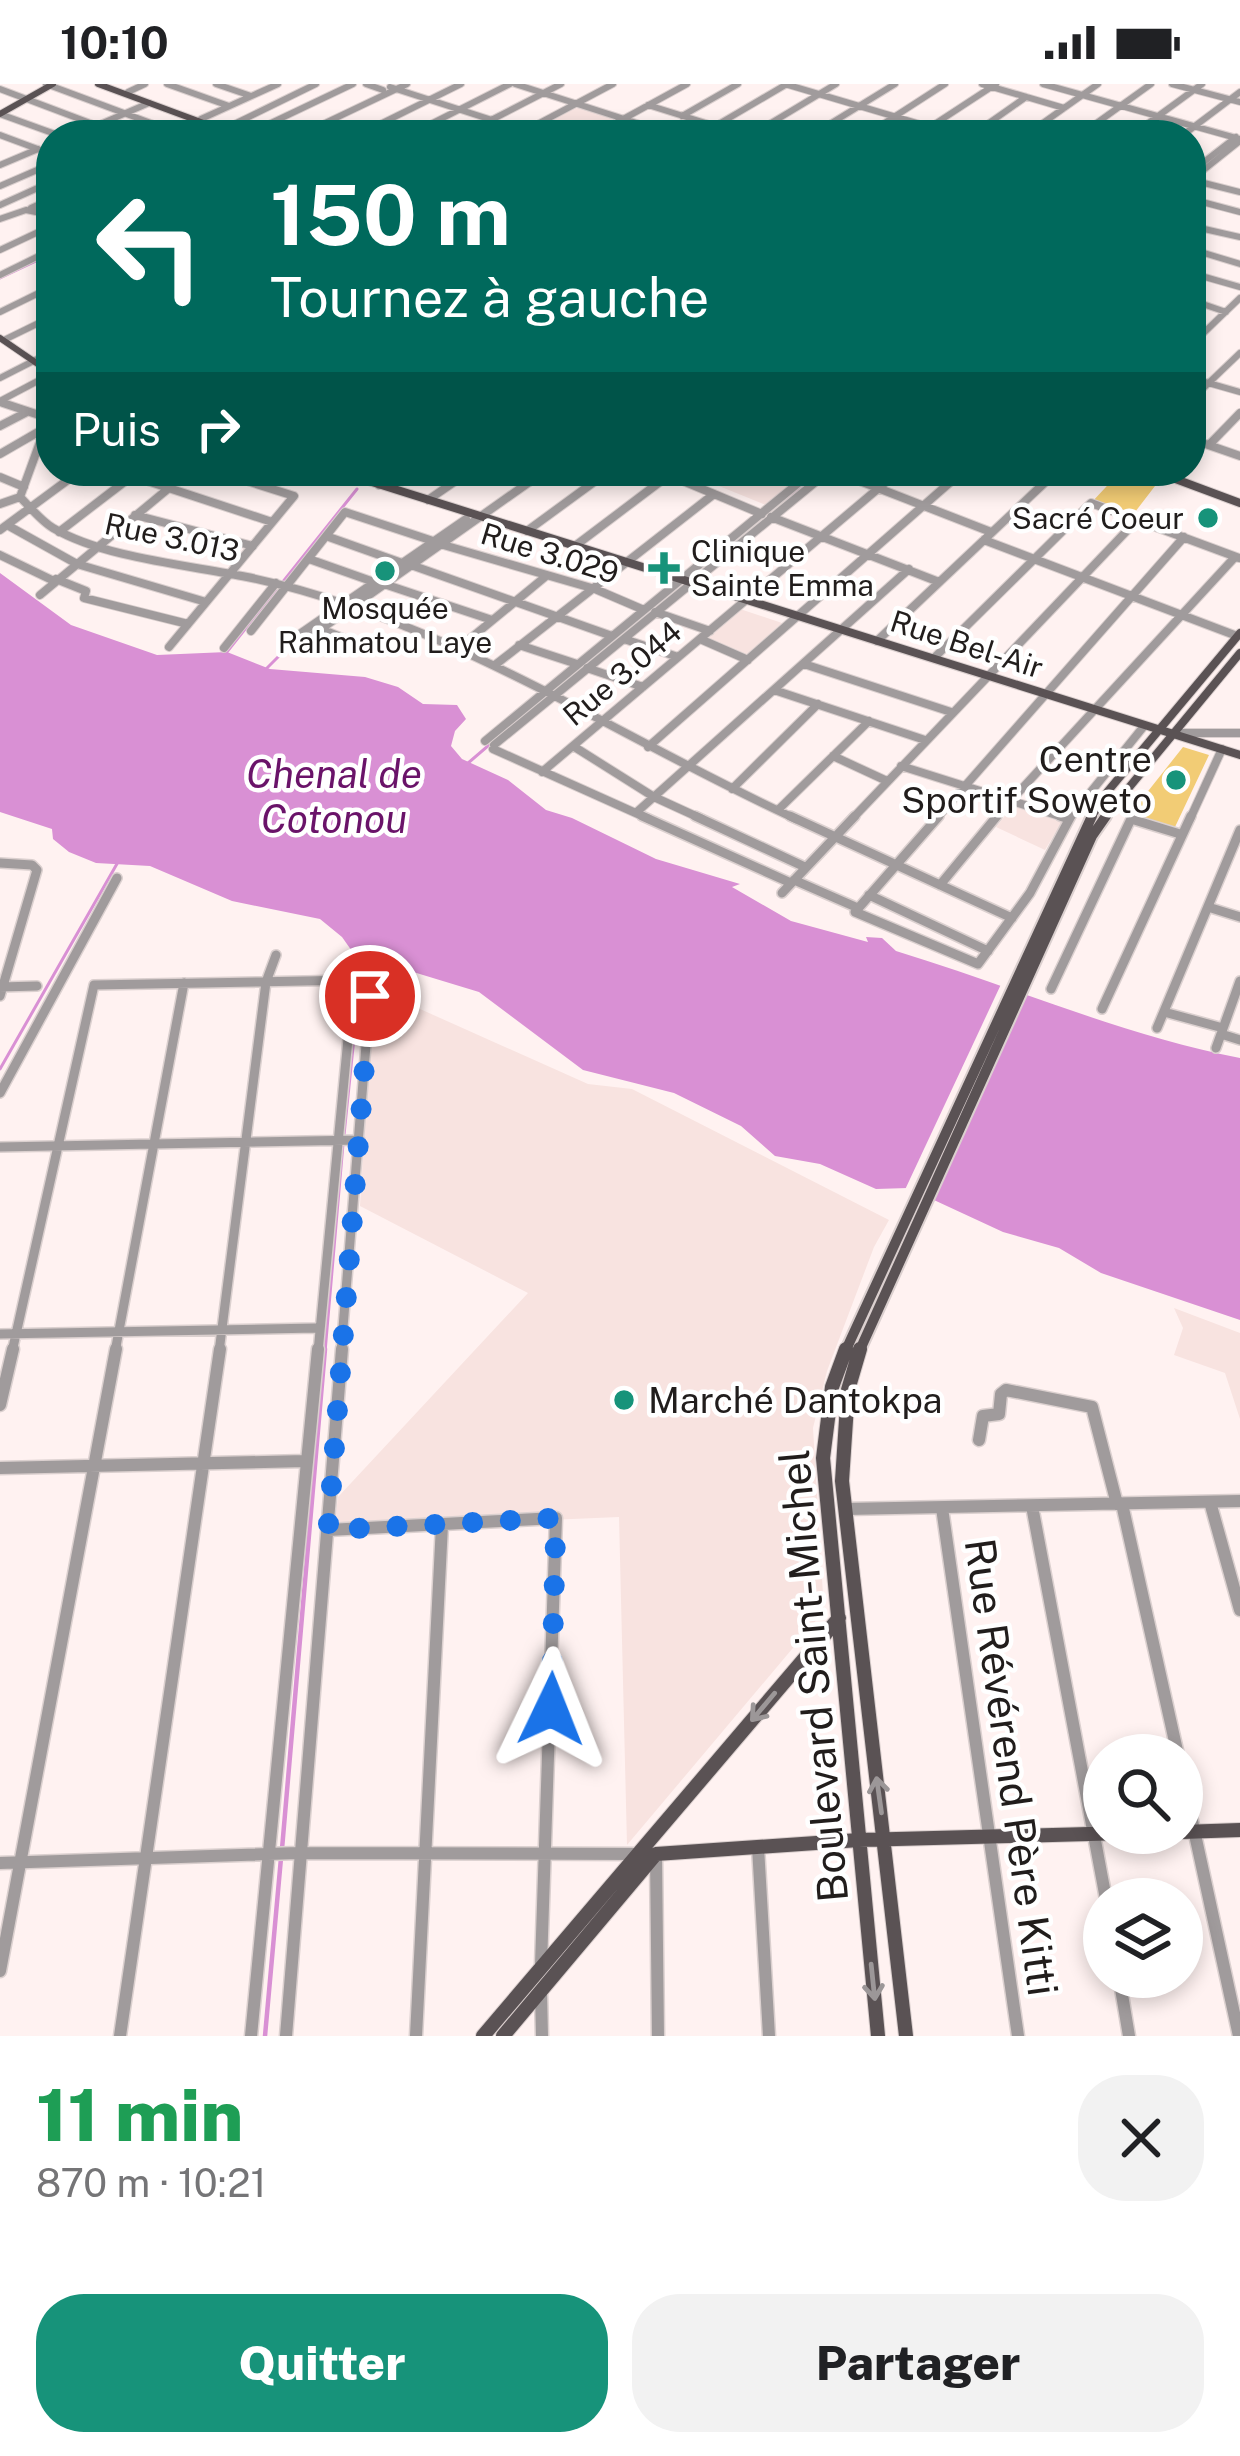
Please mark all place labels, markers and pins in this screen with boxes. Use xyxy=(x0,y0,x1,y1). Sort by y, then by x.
place label: Sacré Coeur xyxy=(1012,500,1184,536)
marker: Sacré Coeur xyxy=(1195,505,1221,531)
place label: Clinique Sainte Emma xyxy=(691,533,874,603)
marker: Clinique Sainte Emma xyxy=(648,552,680,584)
marker: Mosquée Rahmatou Laye xyxy=(372,558,398,584)
place label: Mosquée Rahmatou Laye xyxy=(278,590,492,660)
place label: Centre Sportif Soweto xyxy=(901,738,1152,821)
marker: Centre Sportif Soweto xyxy=(1163,767,1189,793)
pin xyxy=(319,945,421,1047)
place label: Marché Dantokpa xyxy=(648,1379,943,1421)
marker: Marché Dantokpa xyxy=(611,1387,637,1413)

